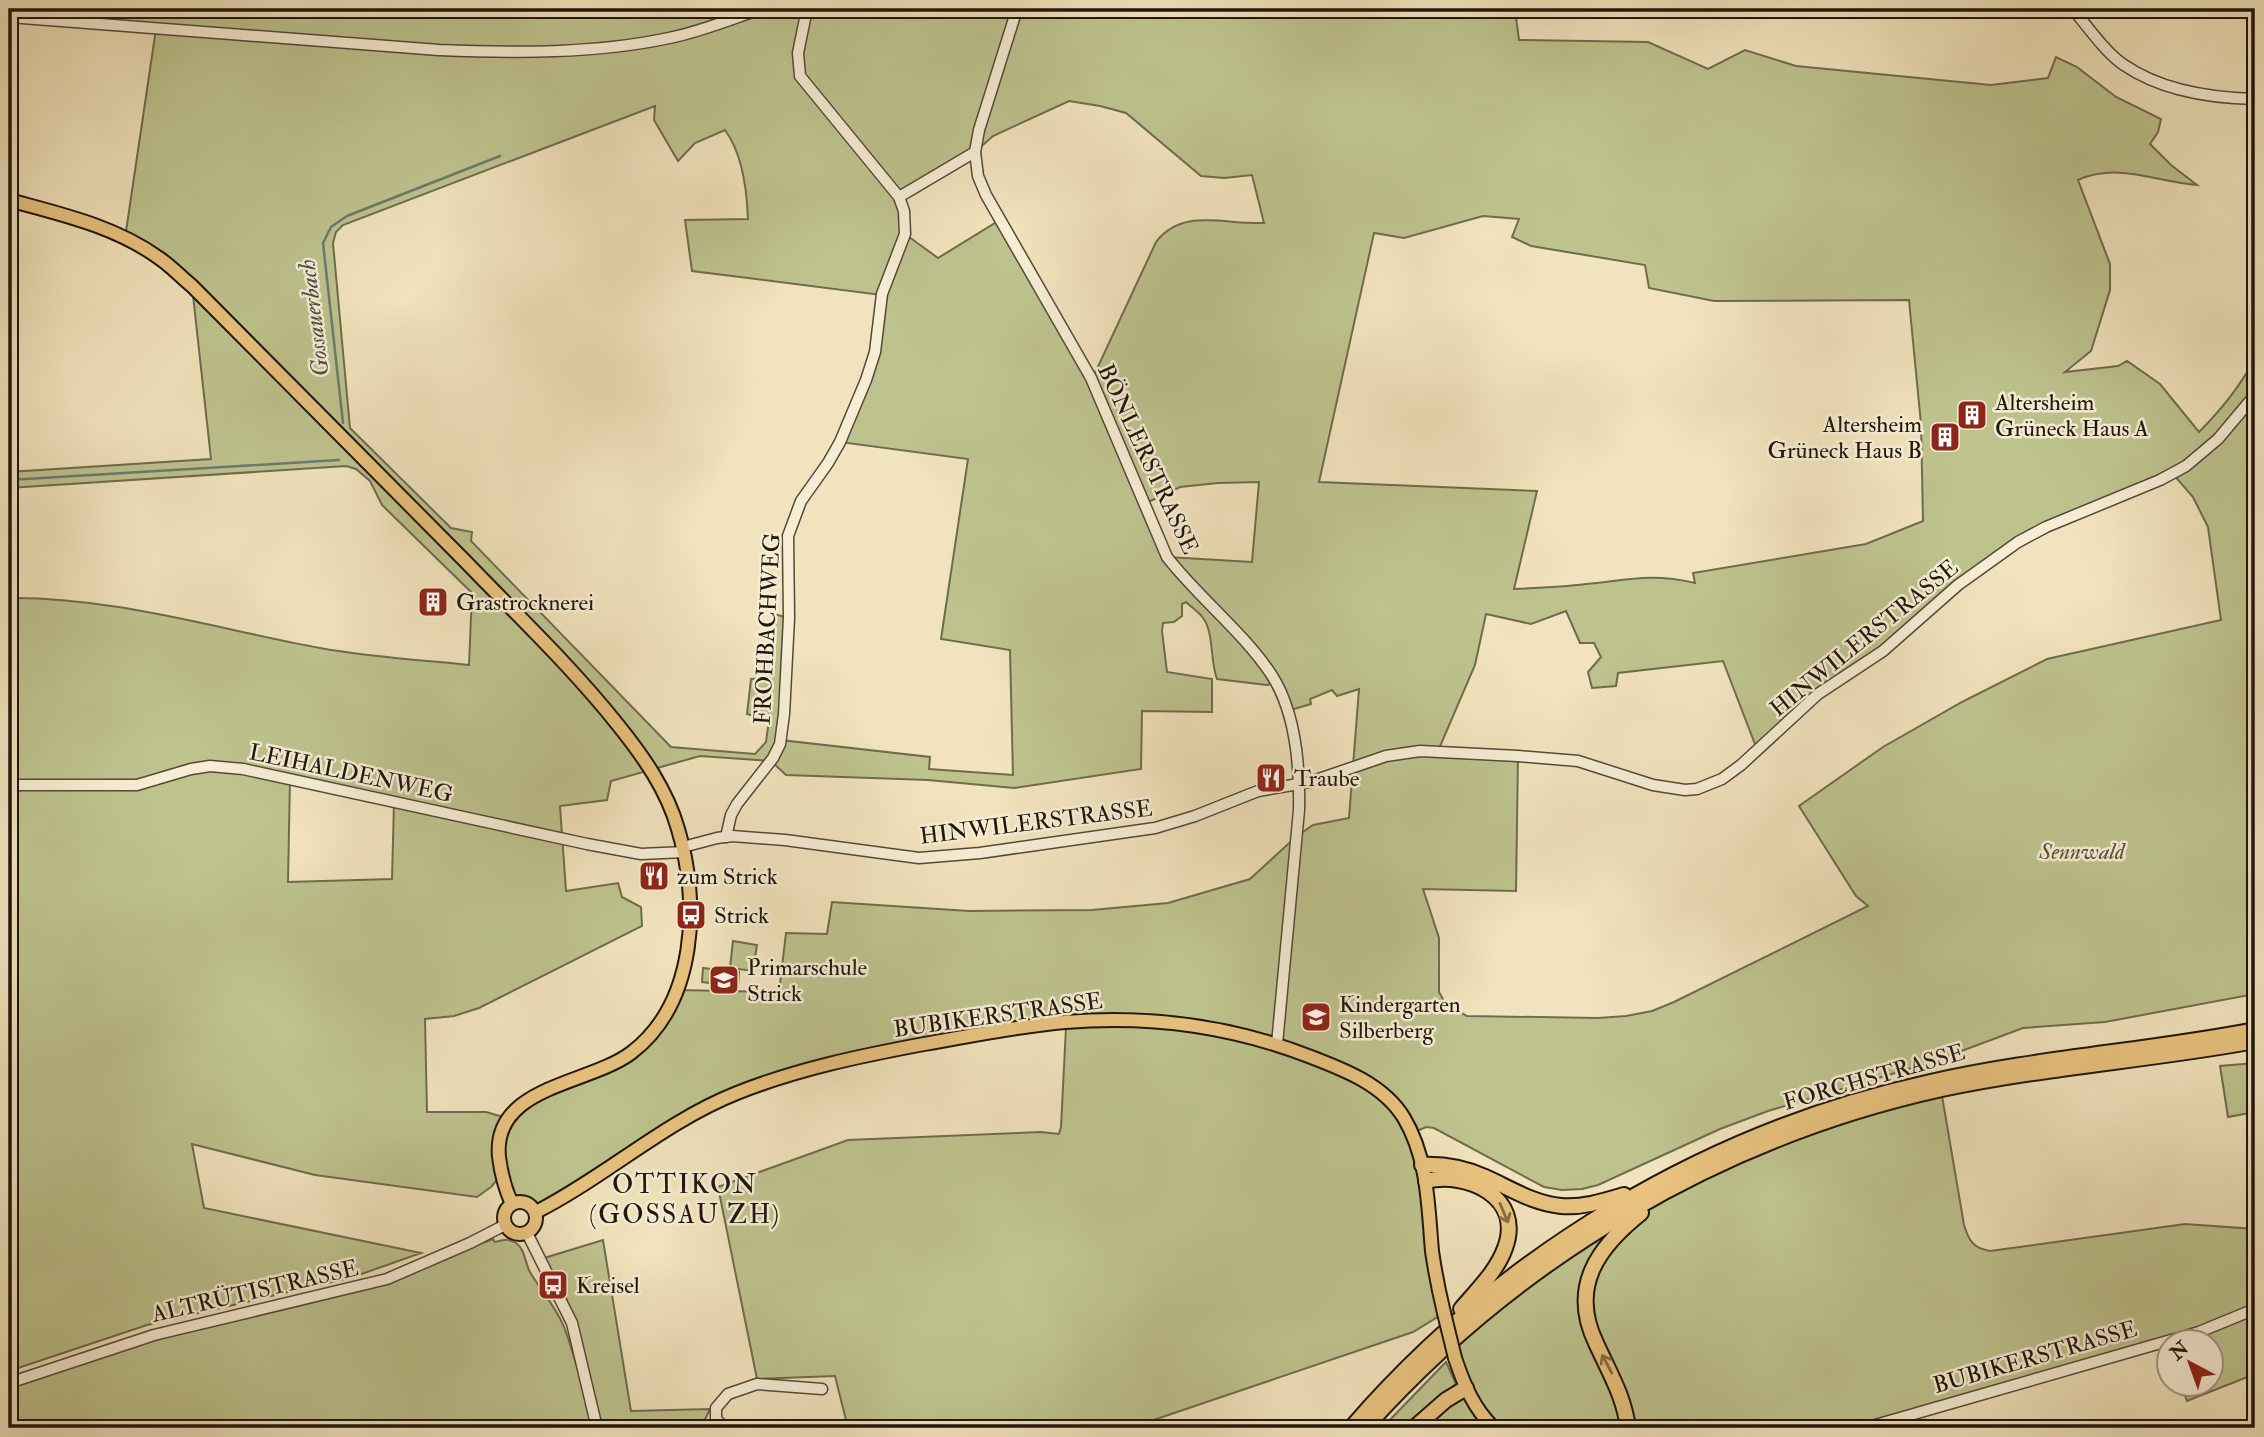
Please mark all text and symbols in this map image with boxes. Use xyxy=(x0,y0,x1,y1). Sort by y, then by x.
water label: Gossauerbach xyxy=(291,257,337,378)
street label: BÖNLERSTRASSE xyxy=(1091,359,1205,559)
place label: Altersheim Grüneck Haus A xyxy=(1994,388,2149,443)
building icon: Altersheim Grüneck Haus A xyxy=(1955,398,1989,432)
place label: Altersheim Grüneck Haus B xyxy=(1768,410,1922,465)
building icon: Altersheim Grüneck Haus B xyxy=(1928,420,1962,454)
street label: FROHBACHWEG xyxy=(747,532,787,726)
street label: HINWILERSTRASSE xyxy=(1764,553,1964,723)
building icon: Grastrocknerei xyxy=(416,585,450,619)
place label: Grastrocknerei xyxy=(456,588,594,617)
street label: LEIHALDENWEG xyxy=(246,737,456,809)
restaurant icon: Traube xyxy=(1254,761,1288,795)
place label: Traube xyxy=(1294,764,1360,793)
street label: HINWILERSTRASSE xyxy=(918,793,1154,851)
park label: Sennwald xyxy=(2038,837,2126,866)
restaurant icon: zum Strick xyxy=(637,859,671,893)
place label: zum Strick xyxy=(677,862,778,891)
bus stop icon: Strick xyxy=(674,898,708,932)
place label: Strick xyxy=(714,901,769,930)
place label: Primarschule Strick xyxy=(747,953,868,1008)
school or university icon: Primarschule Strick xyxy=(707,963,741,997)
street label: BUBIKERSTRASSE xyxy=(892,986,1104,1044)
place label: Kindergarten Silberberg xyxy=(1339,990,1461,1045)
school or university icon: Kindergarten Silberberg xyxy=(1299,1000,1333,1034)
street label: FORCHSTRASSE xyxy=(1780,1037,1968,1117)
district label: OTTIKON (GOSSAU ZH) xyxy=(589,1169,781,1231)
one-way arrow xyxy=(1498,1202,1511,1223)
street label: ALTRÜTISTRASSE xyxy=(148,1253,361,1329)
bus stop icon: Kreisel xyxy=(536,1268,570,1302)
place label: Kreisel xyxy=(576,1271,640,1300)
street label: BUBIKERSTRASSE xyxy=(1930,1314,2140,1400)
north arrow xyxy=(2156,1328,2226,1398)
text: N xyxy=(2164,1336,2195,1366)
one-way arrow xyxy=(1600,1354,1613,1375)

